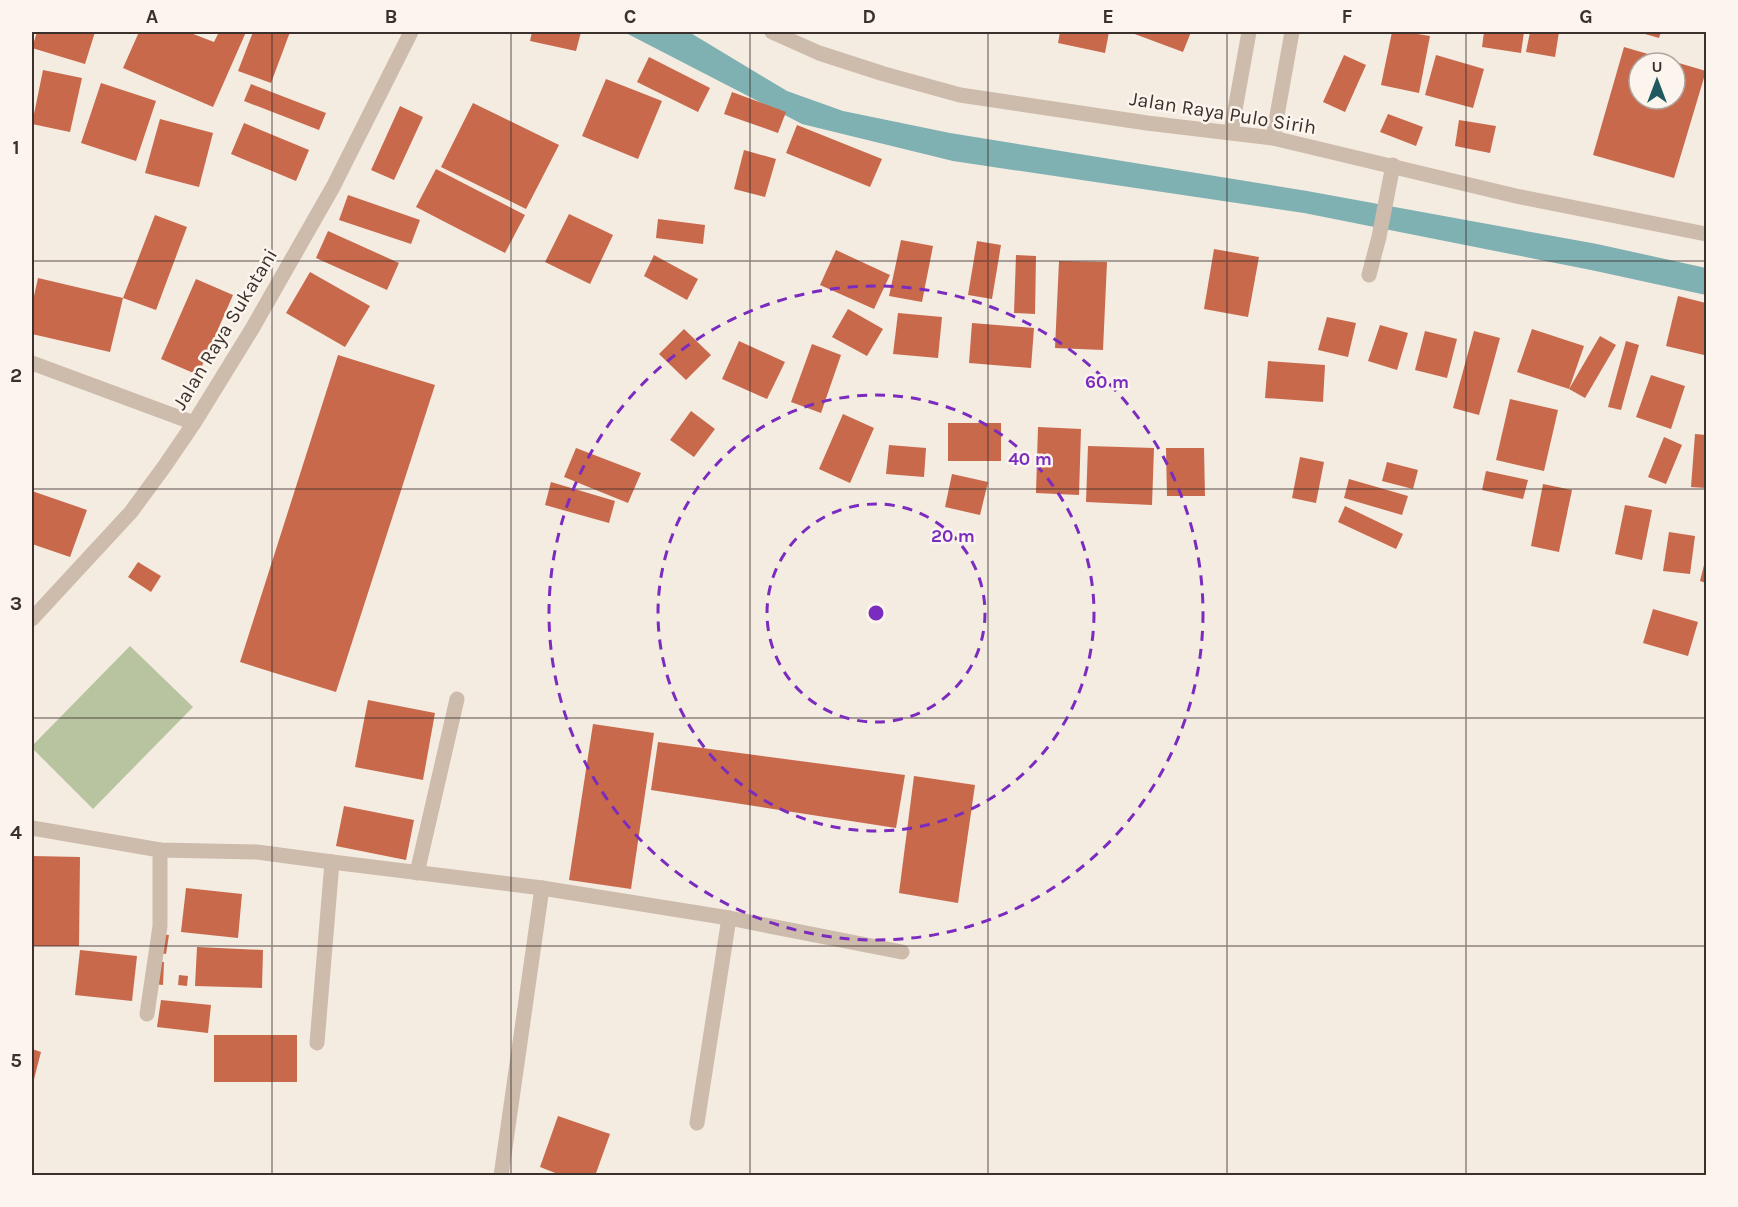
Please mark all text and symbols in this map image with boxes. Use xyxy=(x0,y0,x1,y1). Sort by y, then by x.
text: A xyxy=(146,5,159,28)
text: B xyxy=(385,5,397,28)
text: C xyxy=(624,5,636,28)
text: D xyxy=(862,5,876,28)
text: E xyxy=(1102,5,1114,28)
text: F xyxy=(1342,5,1353,28)
text: G xyxy=(1579,5,1593,28)
north arrow xyxy=(1627,51,1687,111)
text: U xyxy=(1651,57,1663,76)
street label: Jalan Raya Pulo Sirih xyxy=(1128,87,1318,139)
text: 1 xyxy=(12,136,20,159)
street label: Jalan Raya Sukatani xyxy=(168,244,282,414)
text: 2 xyxy=(10,364,22,387)
text: 60 m xyxy=(1085,371,1129,393)
text: 40 m xyxy=(1008,448,1052,470)
text: 20 m xyxy=(931,525,975,547)
text: 3 xyxy=(10,592,22,615)
centre of rings xyxy=(866,603,886,623)
text: 4 xyxy=(10,821,22,844)
text: 5 xyxy=(10,1049,22,1072)

